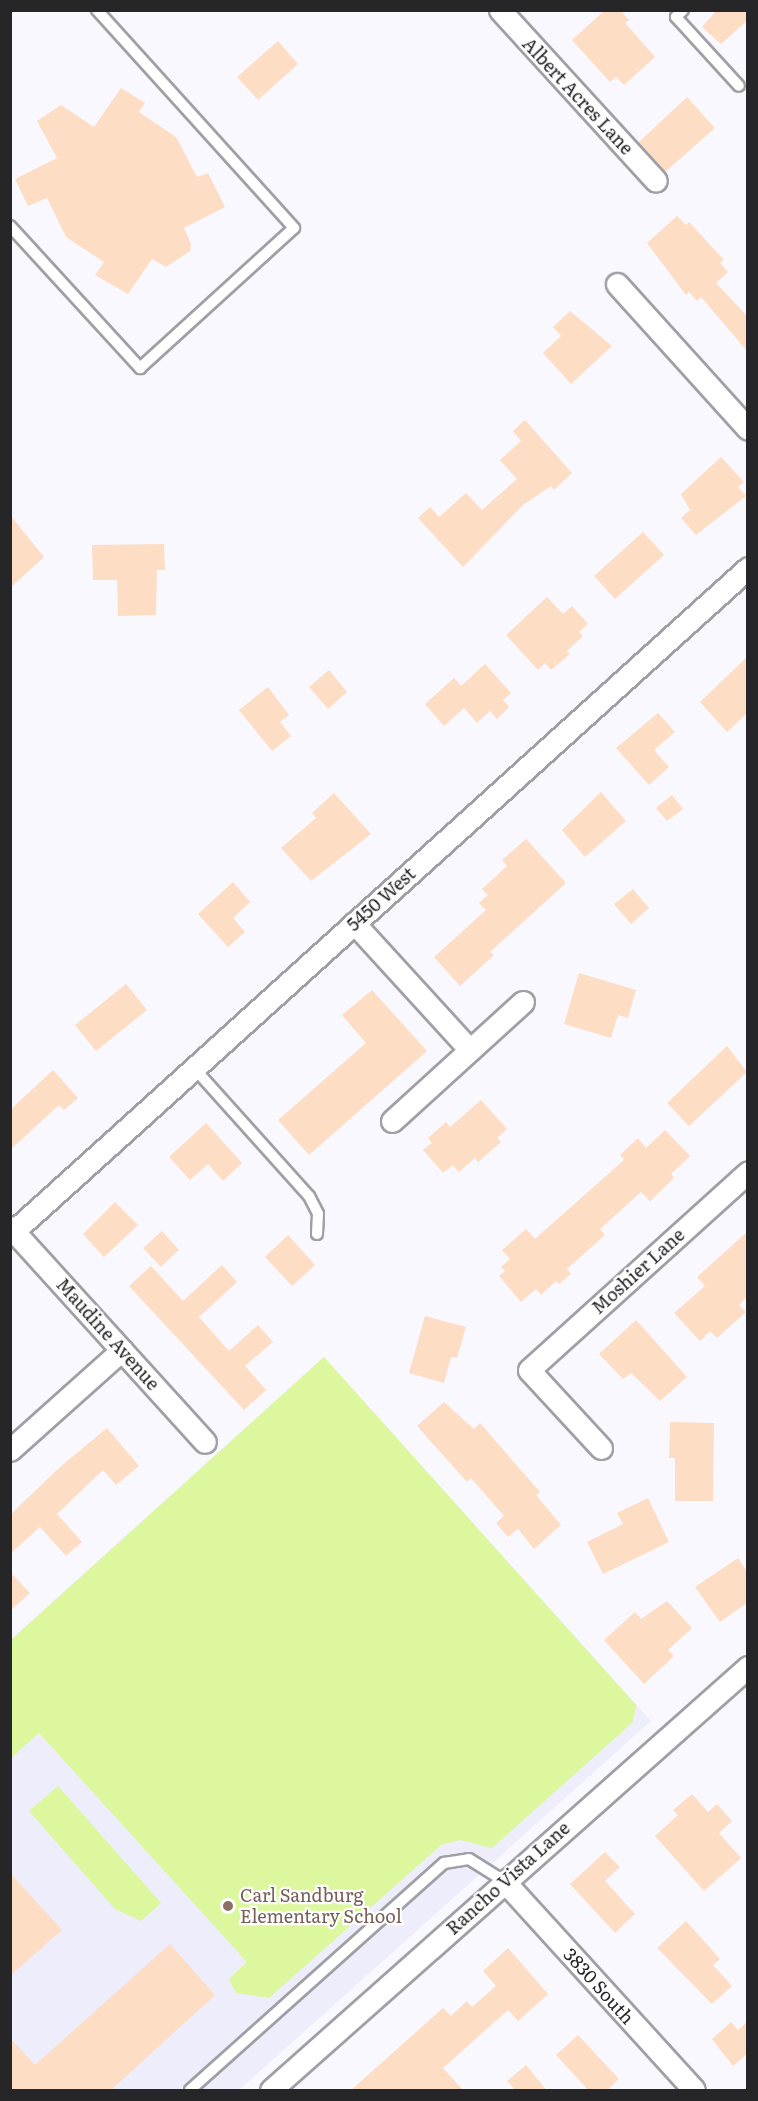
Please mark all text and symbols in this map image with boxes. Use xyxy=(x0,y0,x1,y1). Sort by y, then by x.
street label: Albert Acres Lane xyxy=(518,33,638,159)
street label: 5450 West xyxy=(342,863,420,935)
street label: Moshier Lane xyxy=(587,1224,689,1318)
street label: Maudine Avenue xyxy=(52,1274,164,1394)
street label: Rancho Vista Lane xyxy=(442,1817,574,1939)
place label: Carl Sandburg Elementary School xyxy=(240,1885,402,1928)
marker: Carl Sandburg Elementary School xyxy=(221,1899,235,1913)
street label: 3830 South xyxy=(559,1944,639,2028)

